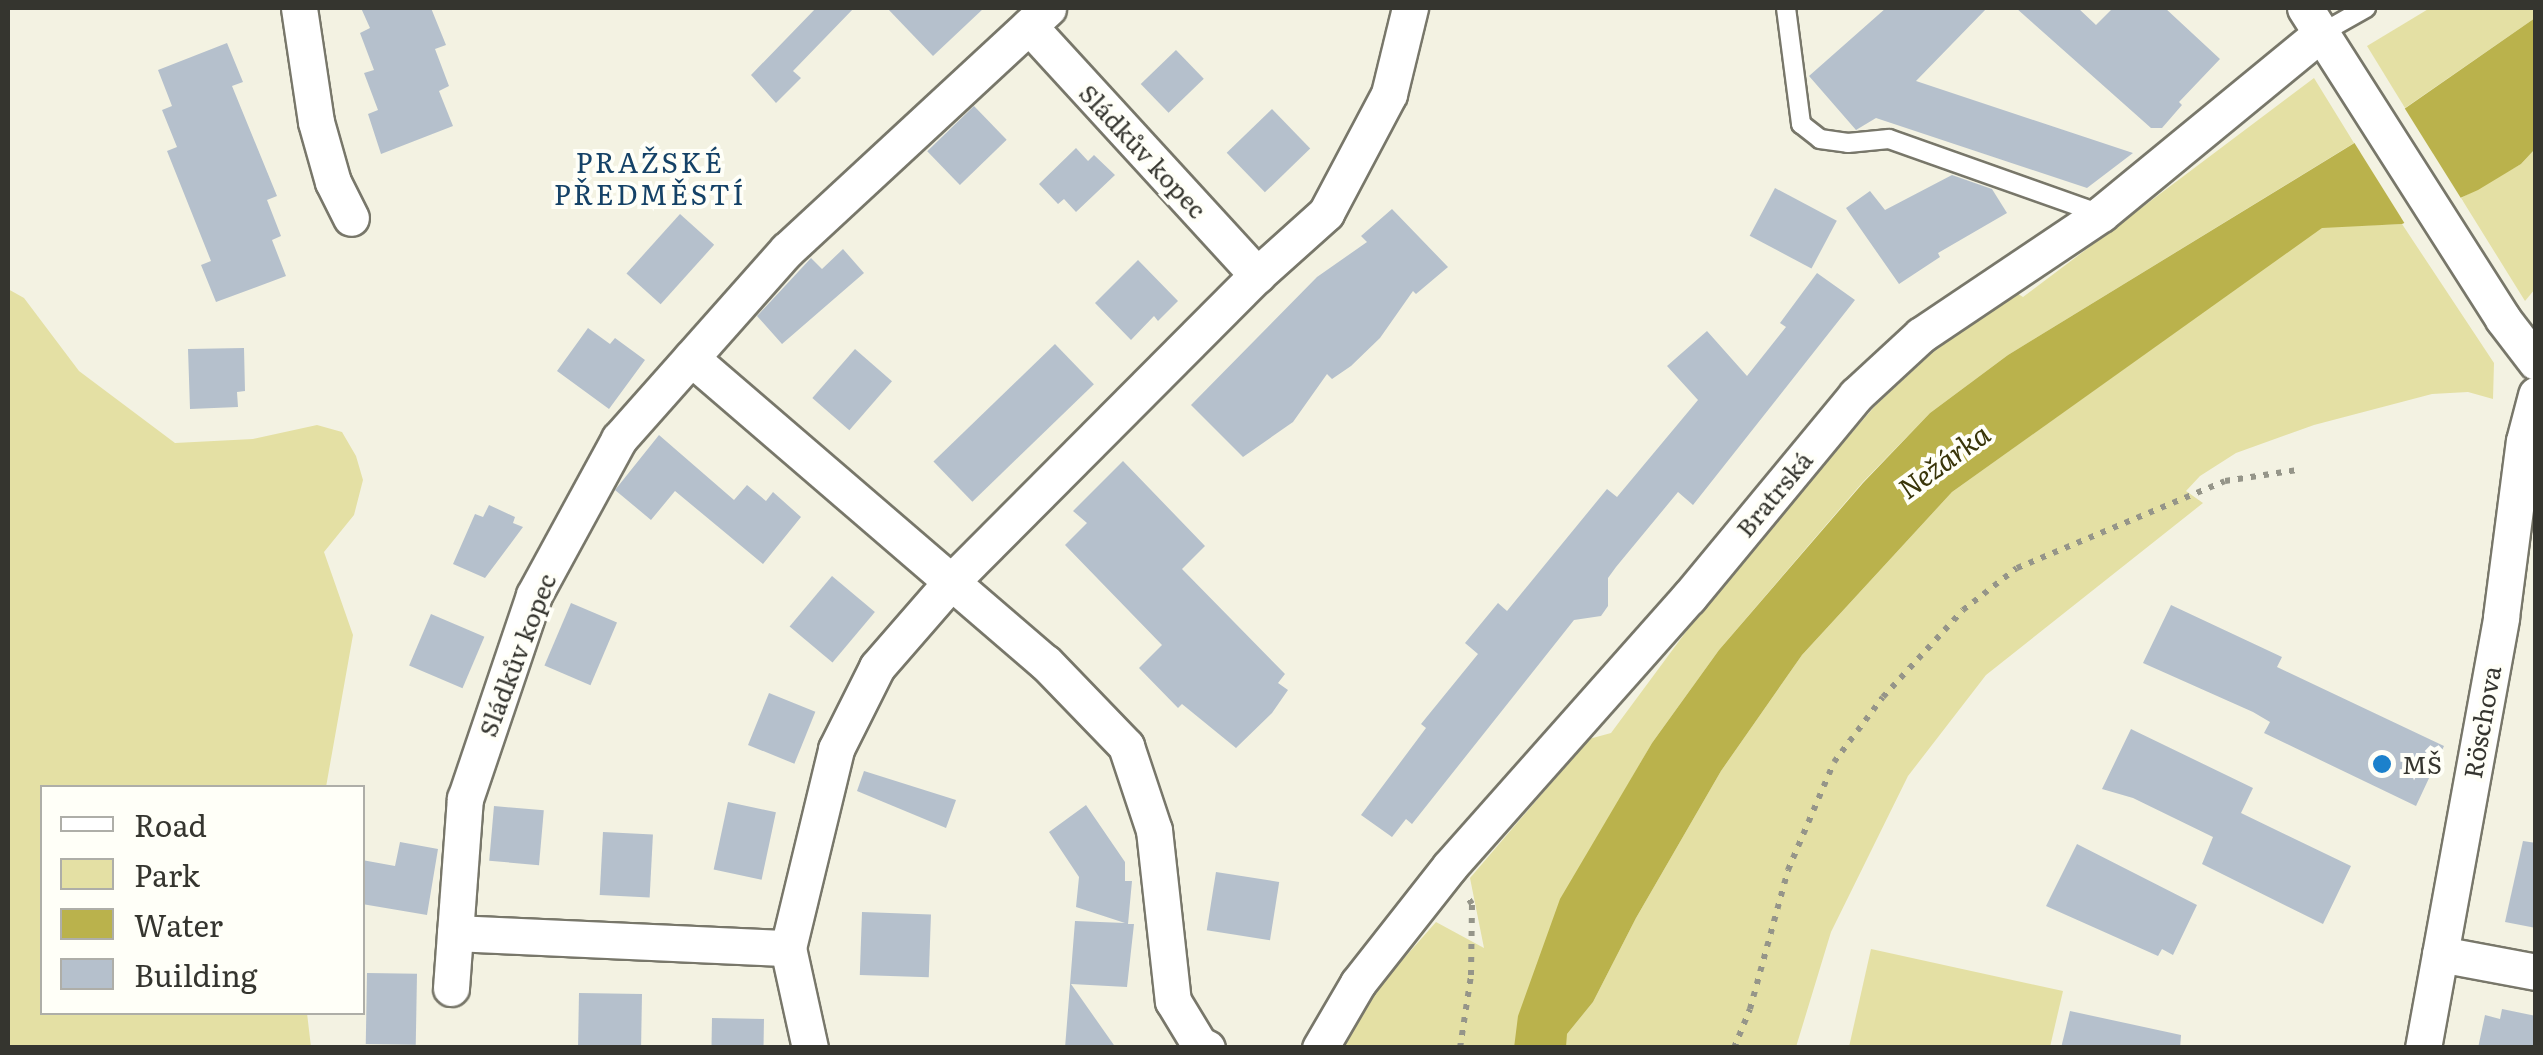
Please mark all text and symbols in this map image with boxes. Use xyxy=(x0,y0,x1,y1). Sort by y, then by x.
street label: Sládkův kopec xyxy=(1073,78,1213,224)
district label: PRAŽSKÉ PŘEDMĚSTÍ xyxy=(554,144,746,210)
water label: Nežárka xyxy=(1891,416,1995,504)
street label: Bratrská xyxy=(1730,445,1818,543)
street label: Sládkův kopec xyxy=(472,569,562,741)
street label: Röschova xyxy=(2457,663,2507,781)
place label: MŠ xyxy=(2402,749,2442,779)
marker: MŠ xyxy=(2371,753,2393,775)
legend xyxy=(40,785,365,1015)
text: Road xyxy=(134,802,207,846)
text: Park xyxy=(134,852,200,896)
text: Water xyxy=(134,902,223,946)
text: Building xyxy=(134,952,258,996)

